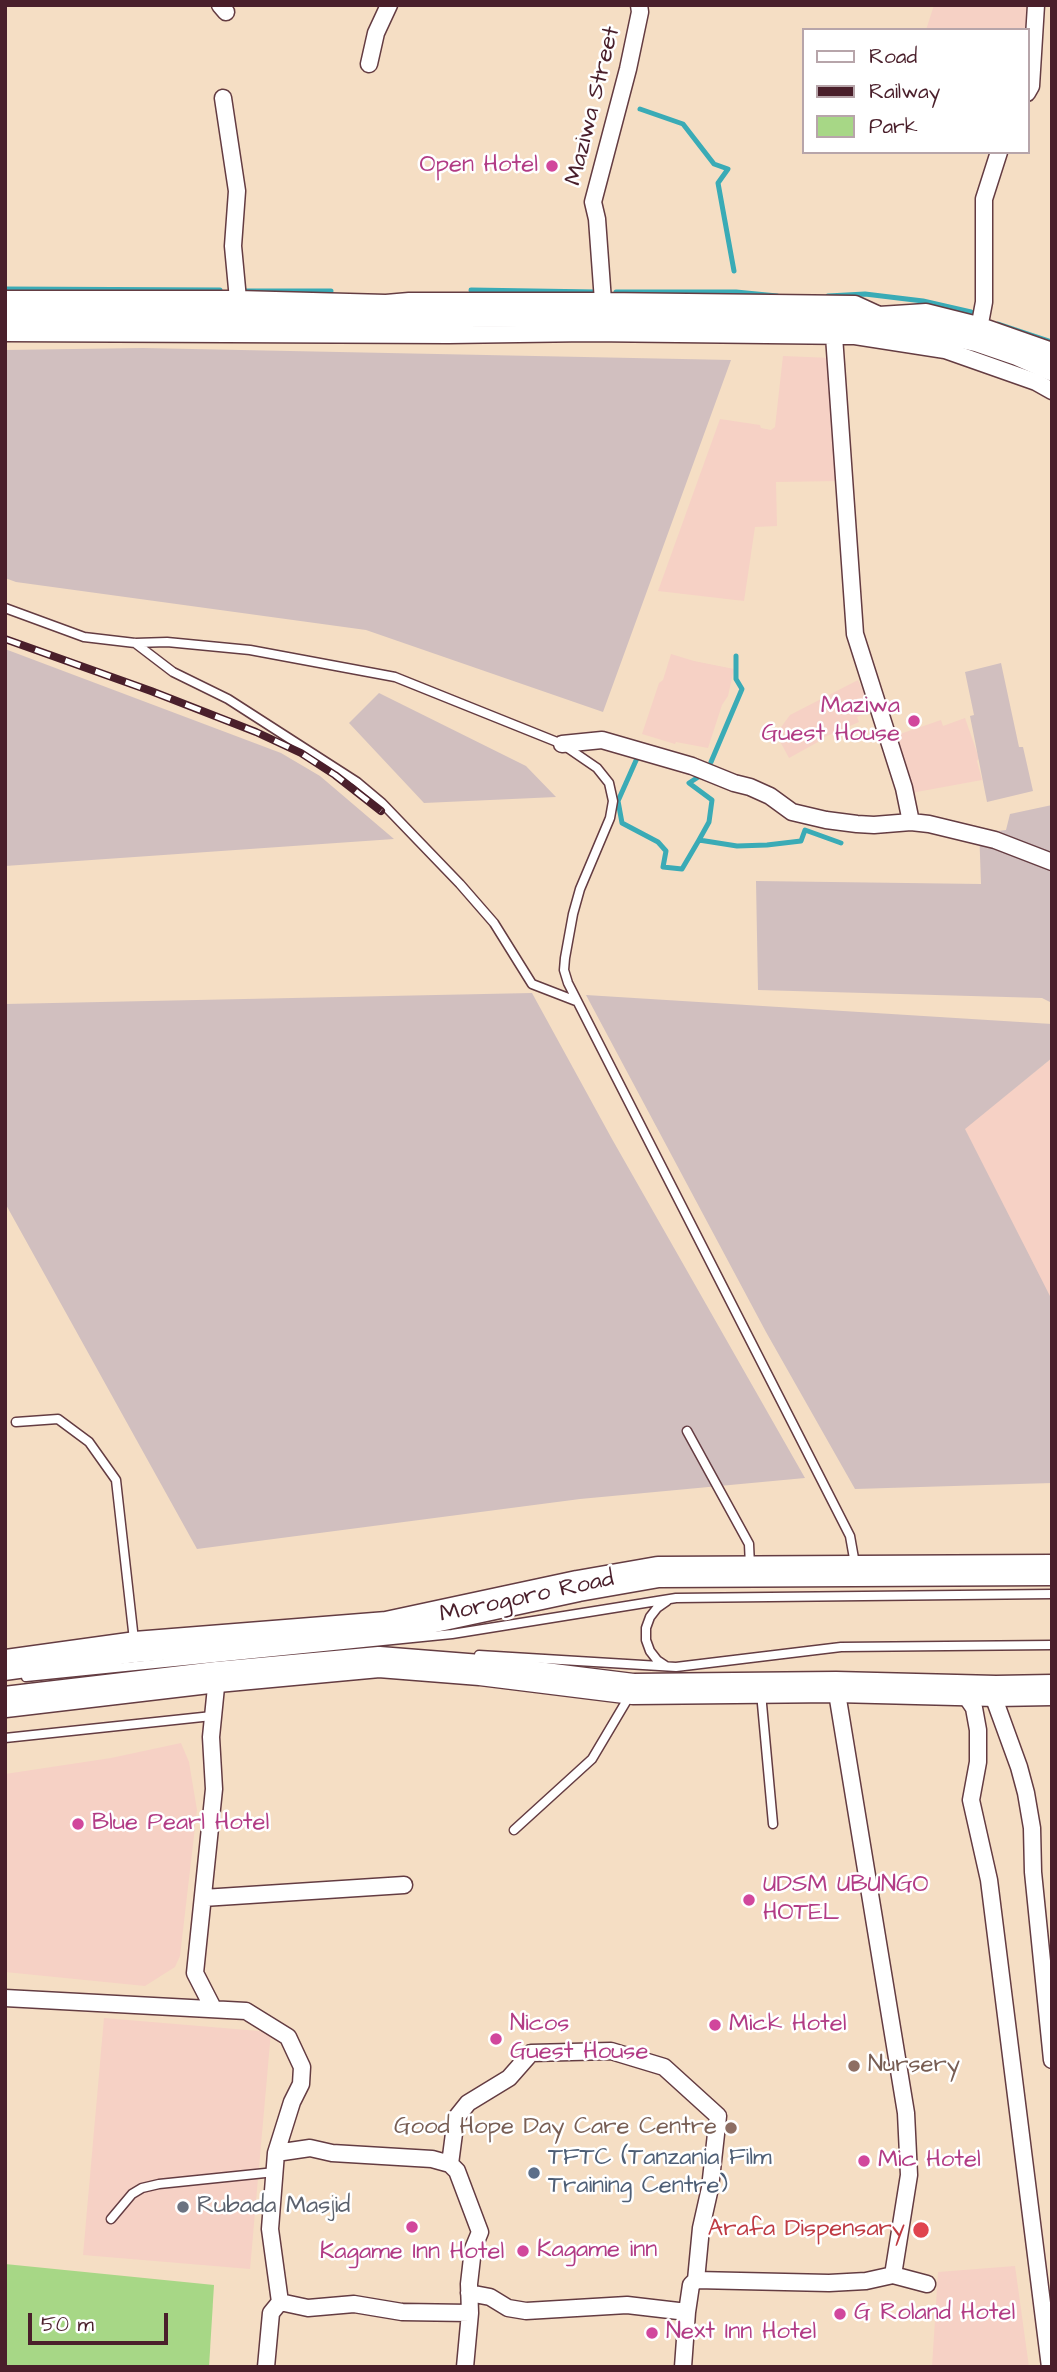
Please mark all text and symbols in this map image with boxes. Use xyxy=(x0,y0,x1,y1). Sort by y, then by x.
street label: Maziwa Street xyxy=(560,24,628,188)
legend xyxy=(802,28,1029,154)
text: Road xyxy=(869,42,917,71)
text: Railway xyxy=(869,77,940,106)
text: Park xyxy=(869,112,918,141)
place label: Open Hotel xyxy=(419,152,538,180)
marker: Open Hotel xyxy=(544,158,560,174)
place label: Maziwa Guest House xyxy=(762,693,900,749)
marker: Maziwa Guest House xyxy=(906,713,922,729)
street label: Morogoro Road xyxy=(437,1565,617,1631)
place label: Blue Pearl Hotel xyxy=(92,1810,269,1838)
marker: Blue Pearl Hotel xyxy=(70,1816,86,1832)
place label: UDSM UBUNGO HOTEL xyxy=(763,1872,929,1928)
marker: UDSM UBUNGO HOTEL xyxy=(741,1892,757,1908)
place label: Nicos Guest House xyxy=(510,2011,648,2067)
place label: Mick Hotel xyxy=(729,2011,847,2039)
marker: Mick Hotel xyxy=(707,2017,723,2033)
marker: Nicos Guest House xyxy=(488,2031,504,2047)
place label: Nursery xyxy=(868,2052,960,2080)
marker: Nursery xyxy=(846,2058,862,2074)
place label: Good Hope Day Care Centre xyxy=(394,2114,717,2142)
marker: Good Hope Day Care Centre xyxy=(723,2120,739,2136)
place label: TFTC (Tanzania Film Training Centre) xyxy=(548,2145,772,2201)
place label: Mic Hotel xyxy=(878,2147,981,2175)
marker: Mic Hotel xyxy=(856,2153,872,2169)
marker: TFTC (Tanzania Film Training Centre) xyxy=(526,2165,542,2181)
place label: Rubada Masjid xyxy=(197,2193,350,2221)
marker: Rubada Masjid xyxy=(175,2199,191,2215)
place label: Arafa Dispensary xyxy=(708,2216,905,2244)
marker: Kagame Inn Hotel xyxy=(404,2219,420,2235)
marker: Arafa Dispensary xyxy=(911,2220,931,2240)
place label: Kagame inn xyxy=(537,2237,657,2265)
place label: Kagame Inn Hotel xyxy=(320,2239,504,2267)
marker: Kagame inn xyxy=(515,2243,531,2259)
scale bar xyxy=(32,2298,172,2342)
place label: G Roland Hotel xyxy=(854,2300,1015,2328)
marker: G Roland Hotel xyxy=(832,2306,848,2322)
text: 50 m xyxy=(41,2310,94,2339)
place label: Next Inn Hotel xyxy=(666,2319,816,2347)
marker: Next Inn Hotel xyxy=(644,2325,660,2341)

